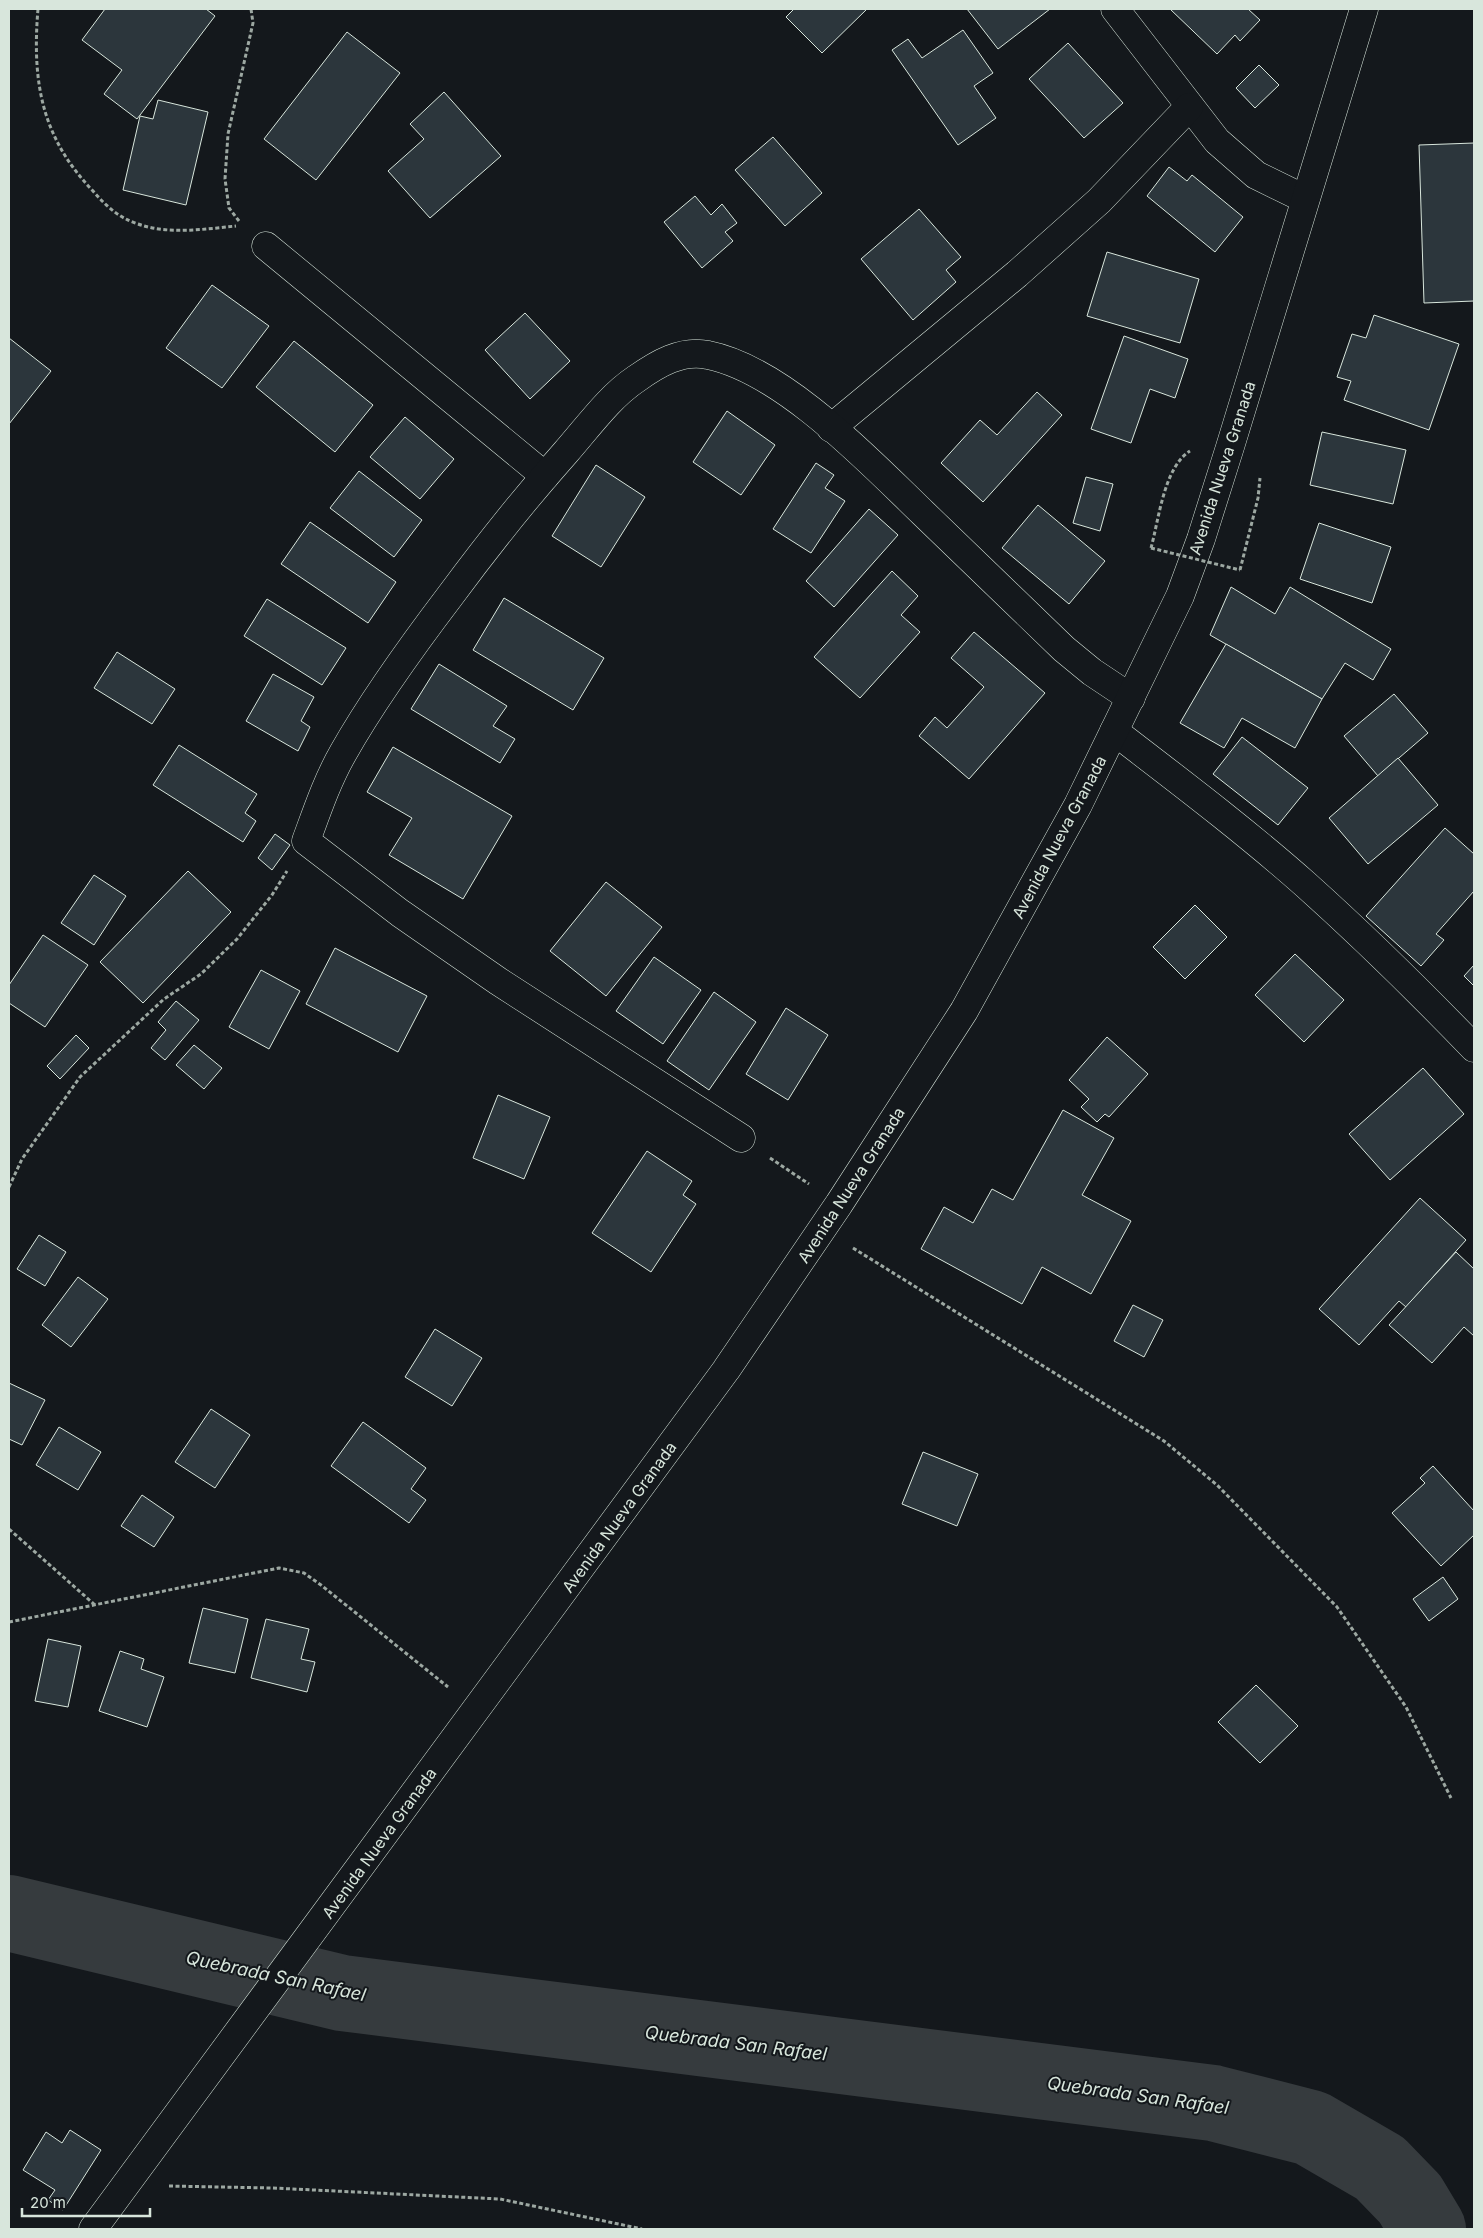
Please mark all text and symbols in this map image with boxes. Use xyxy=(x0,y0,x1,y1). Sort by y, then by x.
street label: Avenida Nueva Granada xyxy=(1184,379,1260,557)
street label: Avenida Nueva Granada xyxy=(1008,752,1110,922)
street label: Avenida Nueva Granada xyxy=(793,1103,909,1267)
street label: Avenida Nueva Granada xyxy=(558,1438,680,1596)
street label: Avenida Nueva Granada xyxy=(318,1764,440,1922)
water label: Quebrada San Rafael xyxy=(184,1947,368,2005)
water label: Quebrada San Rafael xyxy=(644,2021,829,2065)
water label: Quebrada San Rafael xyxy=(1046,2072,1231,2118)
scale bar xyxy=(22,2186,150,2218)
text: 20 m xyxy=(30,2193,66,2212)

